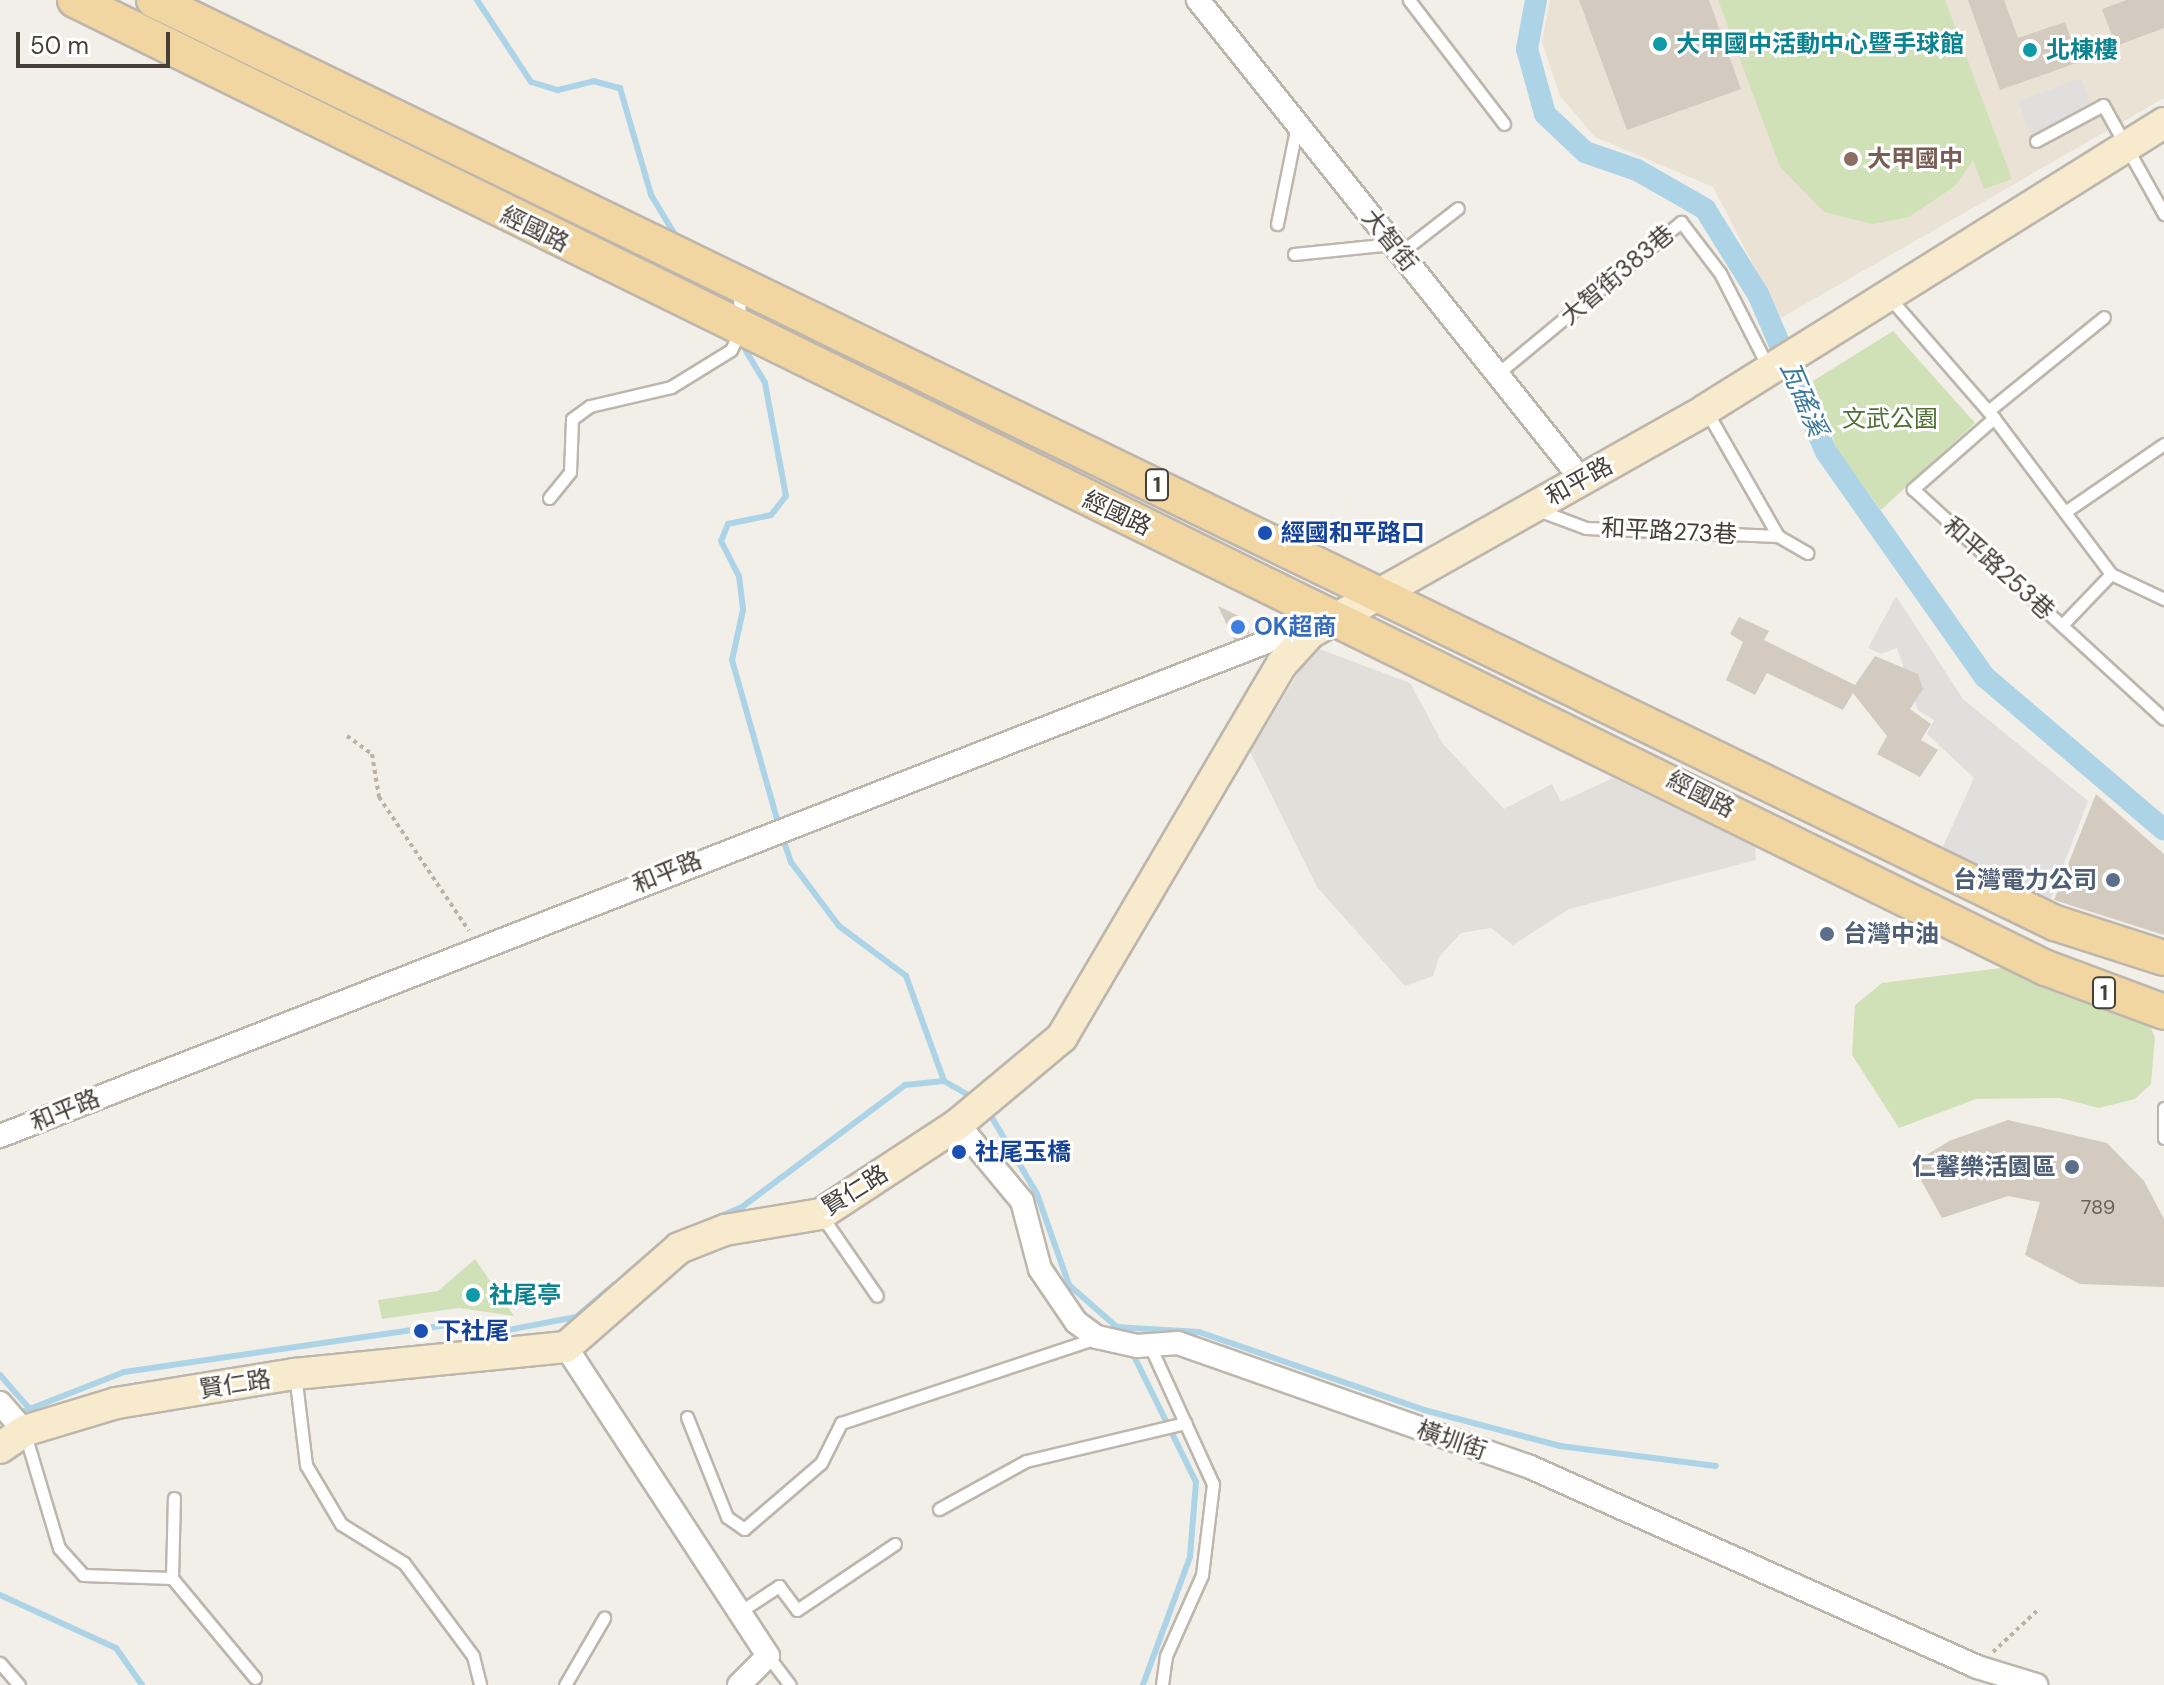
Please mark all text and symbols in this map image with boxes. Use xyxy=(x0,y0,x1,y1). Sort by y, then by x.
scale bar xyxy=(20,16,174,66)
text: 50 m xyxy=(30,30,89,61)
place label: 大甲國中活動中心暨手球館 xyxy=(1676,30,1964,58)
marker: 大甲國中活動中心暨手球館 xyxy=(1651,35,1669,53)
place label: 北棟樓 xyxy=(2046,36,2118,64)
marker: 北棟樓 xyxy=(2021,41,2039,59)
place label: 大甲國中 xyxy=(1867,145,1963,173)
marker: 大甲國中 xyxy=(1842,150,1860,168)
street label: 經國路 xyxy=(496,200,574,258)
street label: 大智街 xyxy=(1356,203,1424,277)
street label: 大智街383巷 xyxy=(1555,219,1679,331)
water label: 瓦磘溪 xyxy=(1773,357,1833,441)
park label: 文武公園 xyxy=(1842,405,1938,433)
street label: 和平路 xyxy=(1541,451,1617,511)
road number: 1 xyxy=(1143,467,1171,503)
street label: 經國路 xyxy=(1078,485,1156,541)
street label: 和平路253巷 xyxy=(1938,511,2060,625)
street label: 和平路273巷 xyxy=(1600,513,1738,549)
place label: 經國和平路口 xyxy=(1281,519,1425,547)
marker: 經國和平路口 xyxy=(1256,524,1274,542)
place label: OK超商 xyxy=(1254,613,1336,641)
marker: OK超商 xyxy=(1229,618,1247,636)
street label: 經國路 xyxy=(1662,765,1740,823)
street label: 和平路 xyxy=(628,845,706,899)
place label: 台灣電力公司 xyxy=(1953,866,2097,894)
marker: 台灣電力公司 xyxy=(2104,871,2122,889)
place label: 台灣中油 xyxy=(1843,920,1939,948)
marker: 台灣中油 xyxy=(1818,925,1836,943)
road number: 1 xyxy=(2090,975,2118,1011)
street label: 和平路 xyxy=(26,1083,104,1137)
place label: 社尾玉橋 xyxy=(975,1138,1071,1166)
marker: 社尾玉橋 xyxy=(950,1143,968,1161)
place label: 仁馨樂活園區 xyxy=(1912,1153,2056,1181)
marker: 仁馨樂活園區 xyxy=(2063,1158,2081,1176)
street label: 賢仁路 xyxy=(817,1159,893,1221)
house number: 789 xyxy=(2081,1195,2115,1219)
place label: 社尾亭 xyxy=(489,1281,561,1309)
marker: 社尾亭 xyxy=(464,1286,482,1304)
place label: 下社尾 xyxy=(437,1317,509,1345)
marker: 下社尾 xyxy=(412,1322,430,1340)
street label: 賢仁路 xyxy=(197,1364,273,1404)
street label: 橫圳街 xyxy=(1413,1415,1491,1465)

